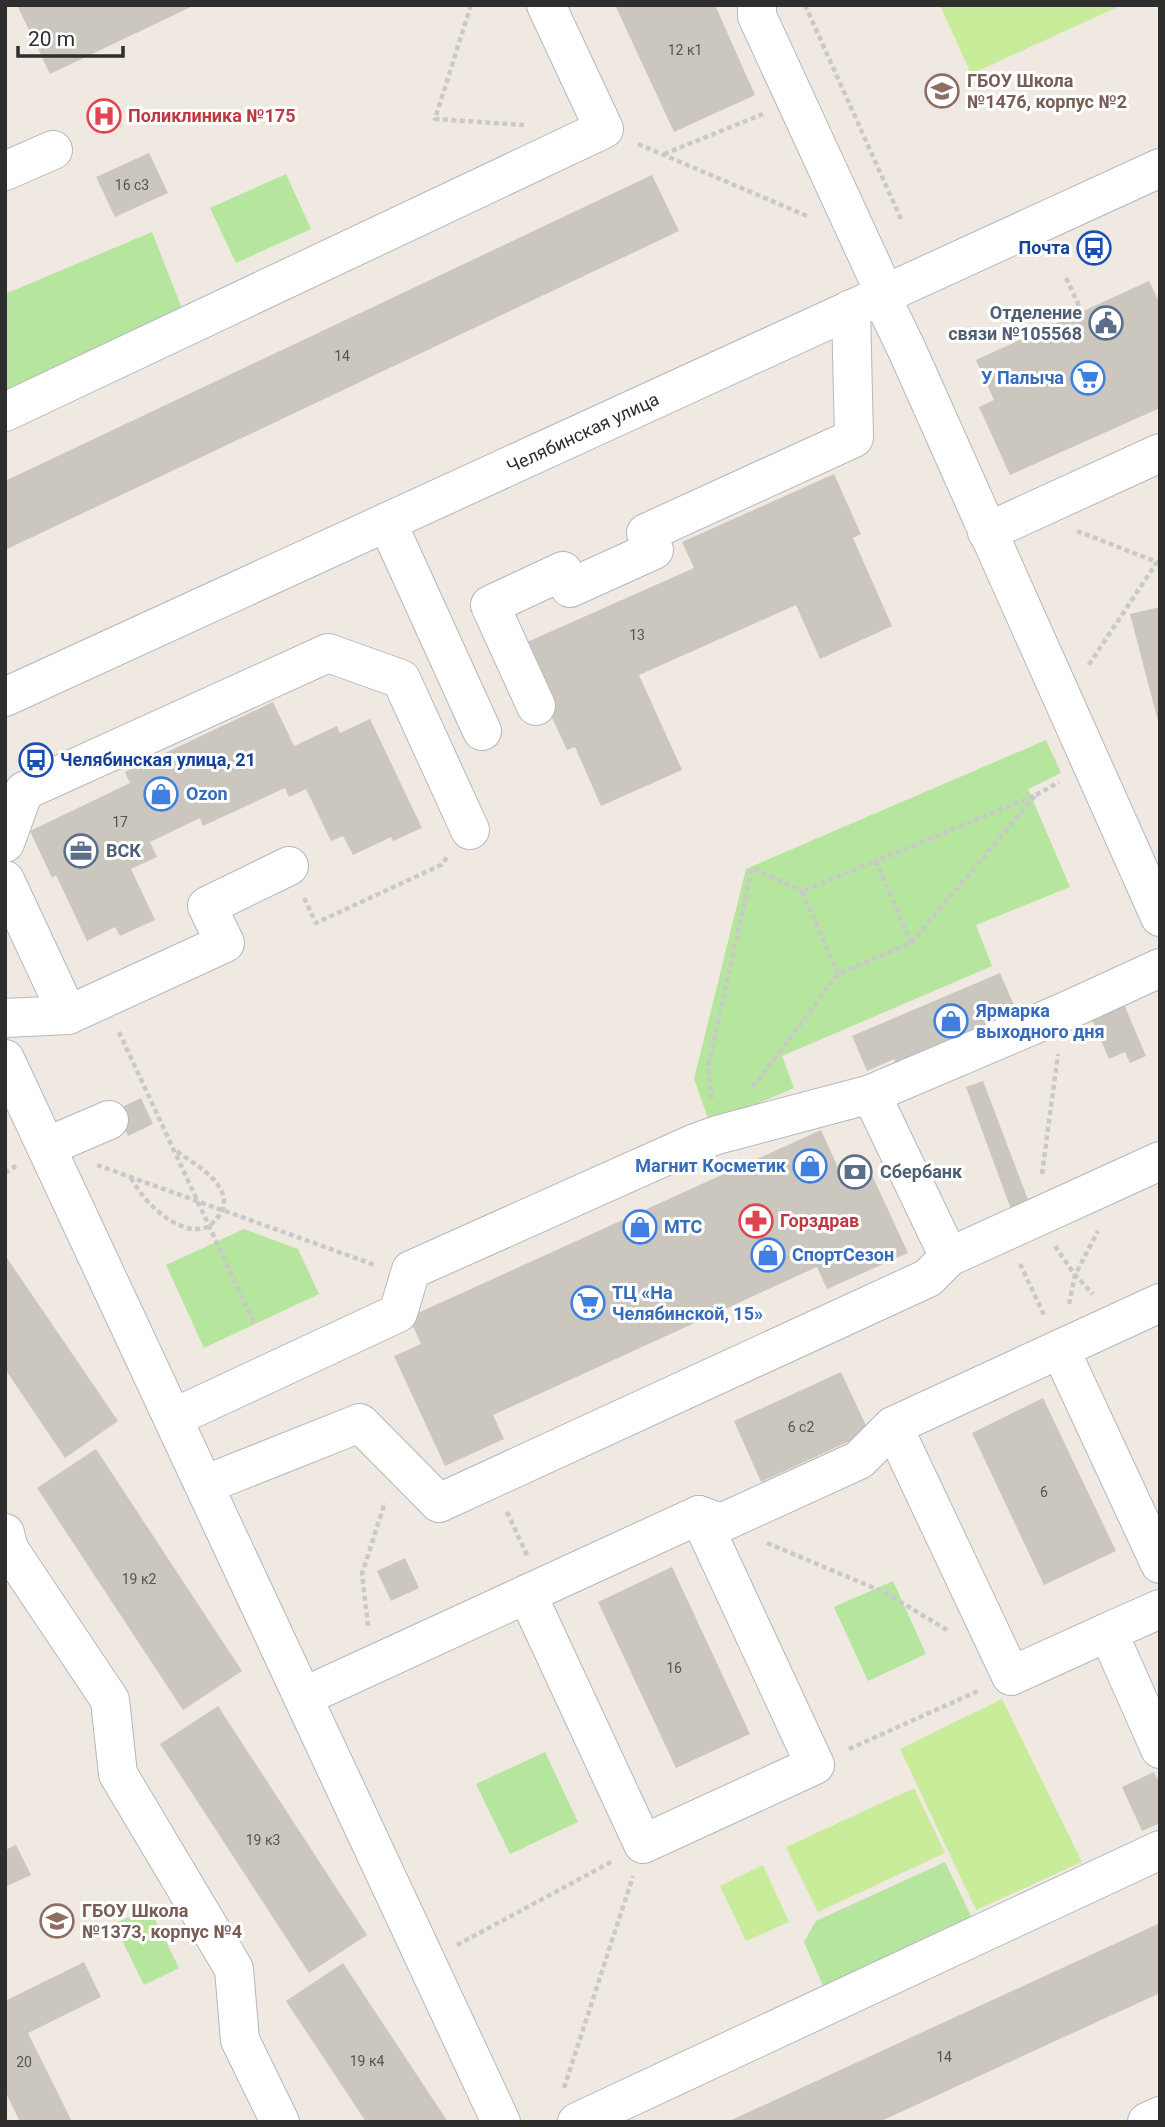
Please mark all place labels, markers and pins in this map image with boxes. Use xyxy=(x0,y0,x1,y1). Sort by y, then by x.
place label: ГБОУ Школа №1476, корпус №2 xyxy=(967,70,1127,112)
school or university icon: ГБОУ Школа №1476, корпус №2 xyxy=(923,72,961,110)
hospital icon: Поликлиника №175 xyxy=(85,97,123,135)
place label: Поликлиника №175 xyxy=(128,105,296,126)
bus stop icon: Почта xyxy=(1075,229,1113,267)
place label: Почта xyxy=(1018,237,1070,258)
place label: Отделение связи №105568 xyxy=(948,302,1082,344)
public building icon: Отделение связи №105568 xyxy=(1087,304,1125,342)
supermarket icon: У Палыча xyxy=(1069,359,1107,397)
place label: У Палыча xyxy=(981,367,1064,388)
bus stop icon: Челябинская улица, 21 xyxy=(17,741,55,779)
place label: Челябинская улица, 21 xyxy=(60,749,256,770)
shop icon: Ozon xyxy=(142,775,180,813)
place label: Ozon xyxy=(186,783,228,804)
office icon: ВСК xyxy=(62,832,100,870)
place label: ВСК xyxy=(106,840,141,861)
place label: Ярмарка выходного дня xyxy=(975,1000,1105,1042)
shop icon: Ярмарка выходного дня xyxy=(932,1002,970,1040)
shop icon: Магнит Косметик xyxy=(791,1147,829,1185)
bank icon: Сбербанк xyxy=(836,1153,874,1191)
place label: Магнит Косметик xyxy=(635,1155,787,1176)
place label: Сбербанк xyxy=(880,1161,963,1182)
pharmacy icon: Горздрав xyxy=(737,1202,775,1240)
shop icon: МТС xyxy=(621,1208,659,1246)
place label: Горздрав xyxy=(780,1210,859,1231)
place label: МТС xyxy=(664,1216,702,1237)
shop icon: СпортСезон xyxy=(749,1236,787,1274)
place label: СпортСезон xyxy=(792,1244,894,1265)
place label: ТЦ «На Челябинской, 15» xyxy=(612,1282,763,1324)
supermarket icon: ТЦ «На Челябинской, 15» xyxy=(569,1284,607,1322)
place label: ГБОУ Школа №1373, корпус №4 xyxy=(82,1900,242,1942)
school or university icon: ГБОУ Школа №1373, корпус №4 xyxy=(38,1902,76,1940)

